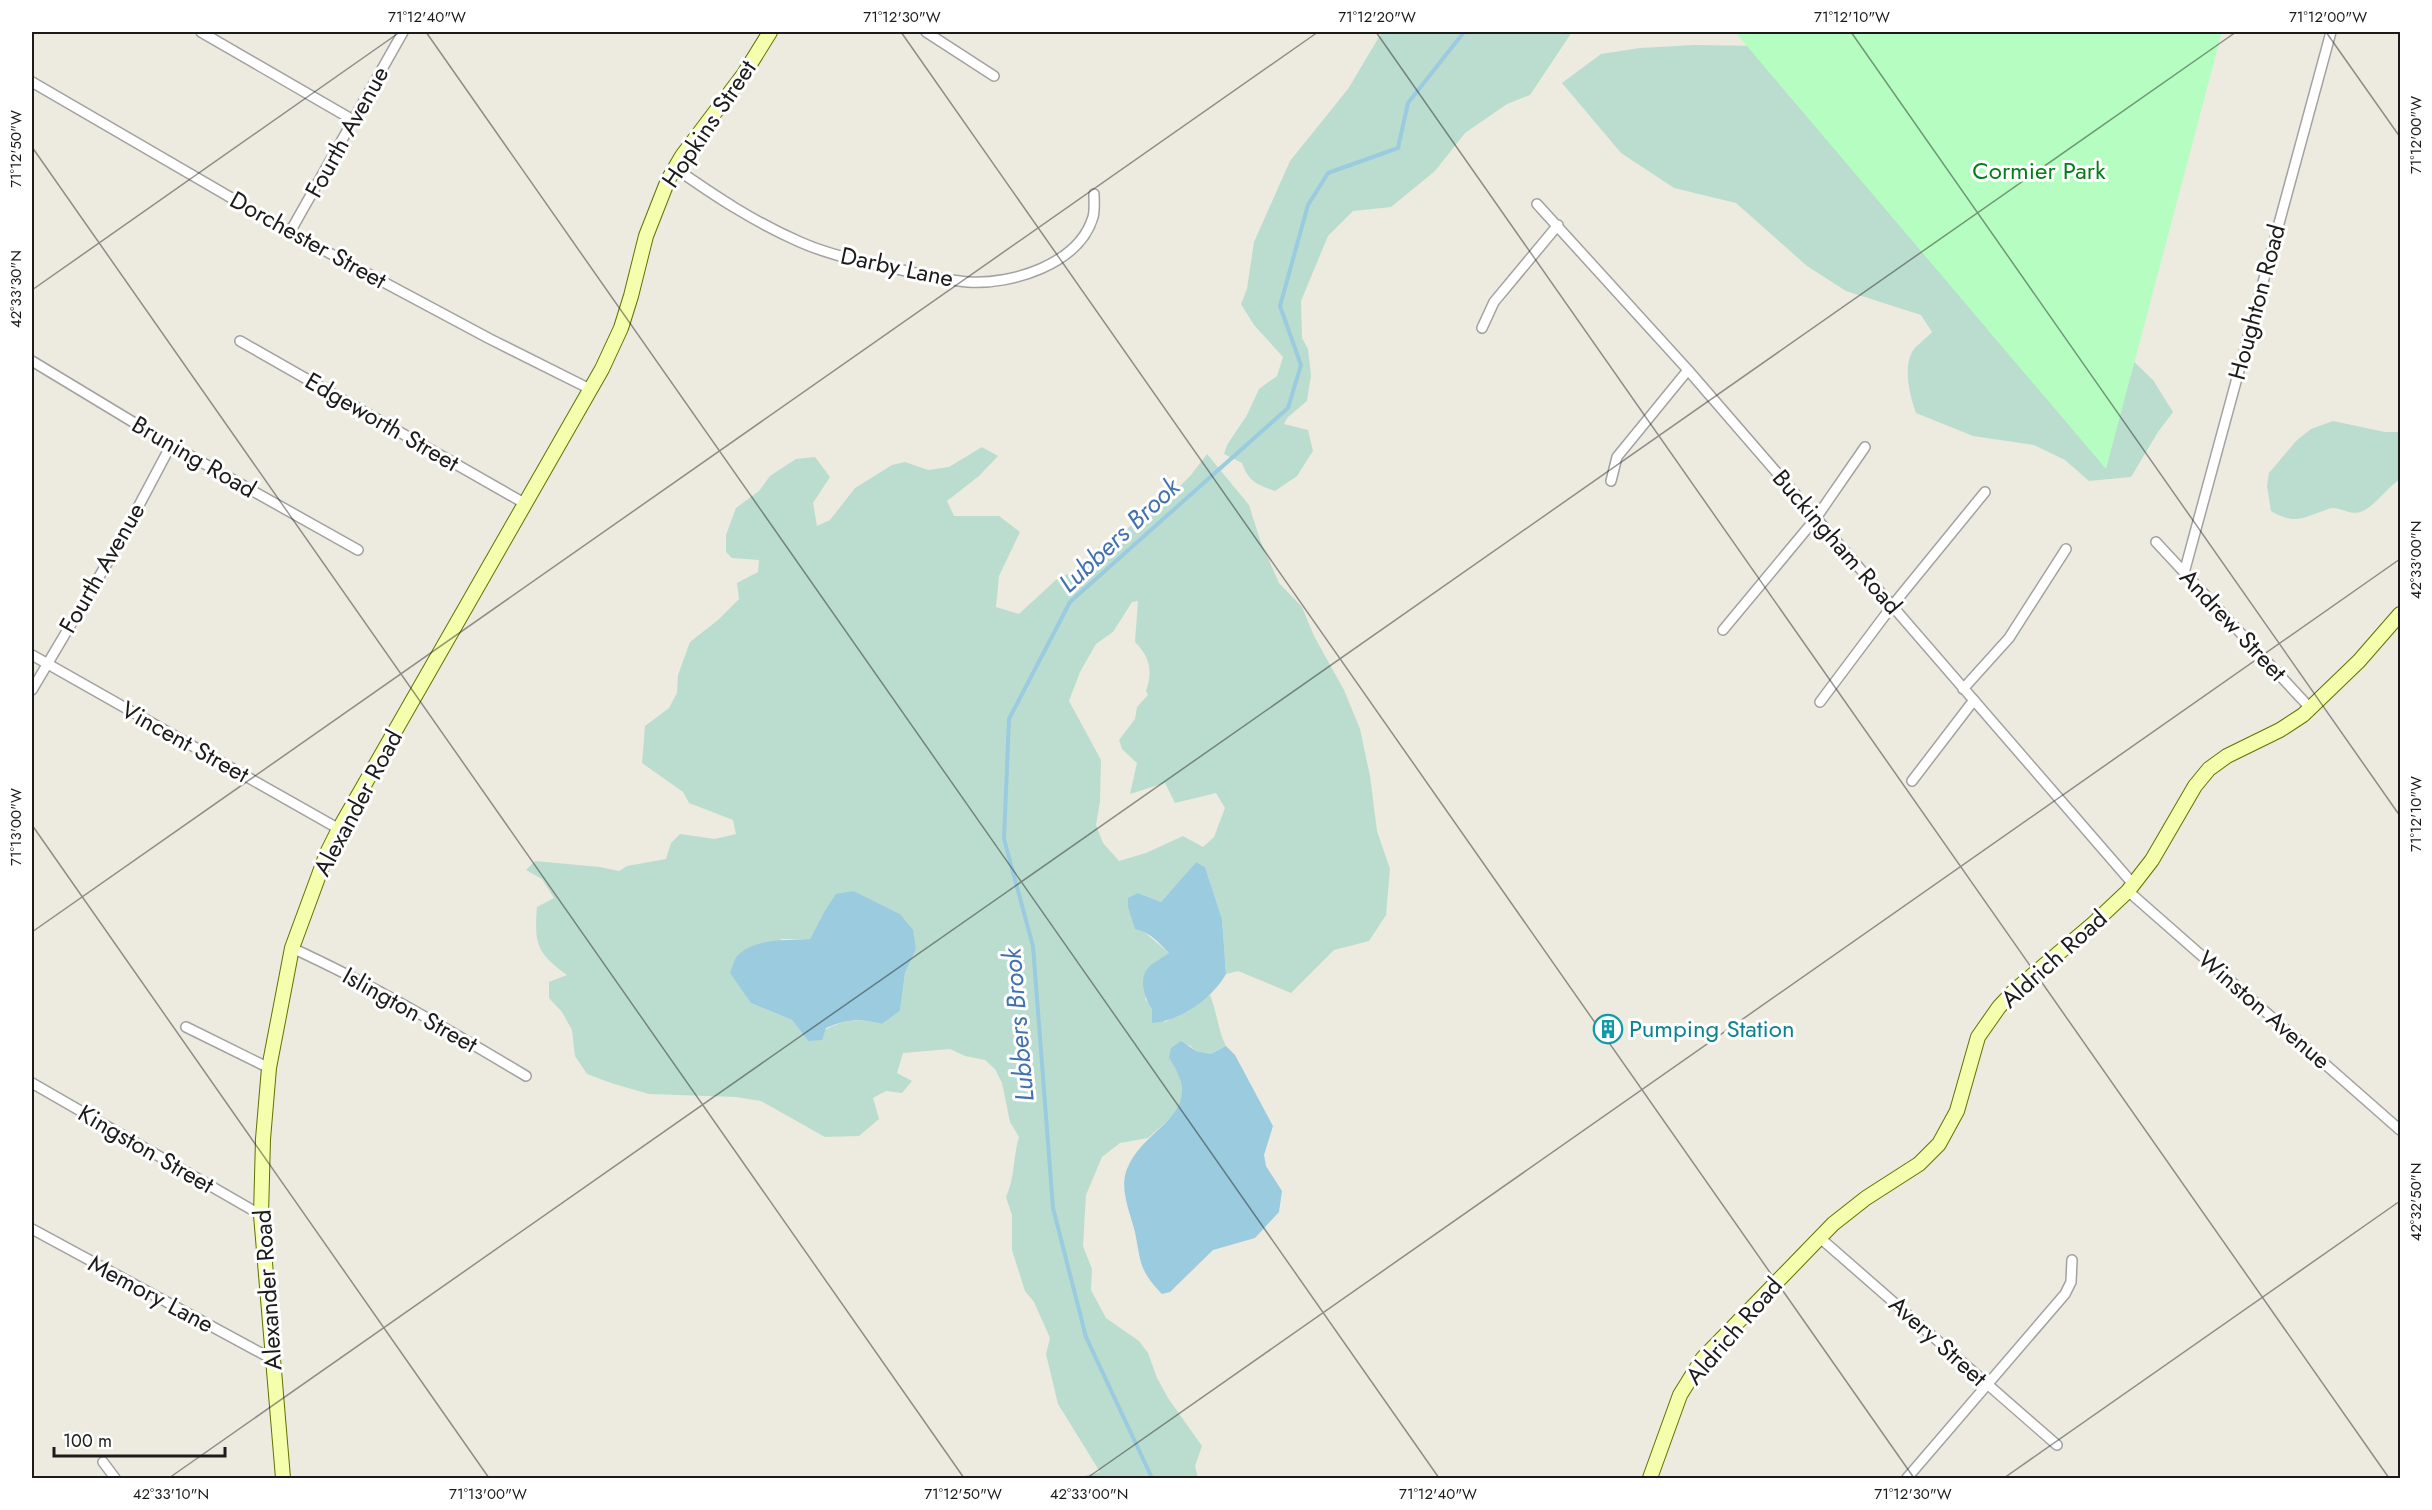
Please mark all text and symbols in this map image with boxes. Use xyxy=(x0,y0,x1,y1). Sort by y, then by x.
text: 71°12'40"W xyxy=(388,6,466,28)
text: 71°12'30"W xyxy=(863,6,941,28)
text: 71°12'20"W xyxy=(1338,6,1416,28)
text: 71°12'10"W xyxy=(1814,6,1890,28)
text: 71°12'00"W xyxy=(2289,6,2367,28)
street label: Hopkins Street xyxy=(653,53,764,195)
street label: Fourth Avenue xyxy=(296,60,397,204)
text: 71°12'00"W xyxy=(2405,96,2427,174)
text: 71°12'50"W xyxy=(5,110,27,188)
park label: Cormier Park xyxy=(1972,153,2106,188)
street label: Dorchester Street xyxy=(224,182,393,297)
street label: Houghton Road xyxy=(2219,220,2294,383)
street label: Darby Lane xyxy=(837,237,957,296)
text: 42°33'30"N xyxy=(5,250,27,328)
street label: Edgeworth Street xyxy=(299,363,466,480)
street label: Bruning Road xyxy=(126,407,263,506)
street label: Buckingham Road xyxy=(1764,461,1910,622)
water label: Lubbers Brook xyxy=(1050,467,1189,601)
street label: Fourth Avenue xyxy=(50,496,153,640)
text: 42°33'00"N xyxy=(2405,521,2427,599)
street label: Andrew Street xyxy=(2172,561,2295,689)
street label: Vincent Street xyxy=(115,692,256,791)
street label: Alexander Road xyxy=(304,724,411,882)
text: 71°12'10"W xyxy=(2405,776,2427,852)
text: 71°13'00"W xyxy=(5,788,27,866)
street label: Aldrich Road xyxy=(1993,901,2115,1016)
street label: Winston Avenue xyxy=(2190,942,2338,1077)
water label: Lubbers Brook xyxy=(992,945,1044,1103)
street label: Islington Street xyxy=(336,958,484,1061)
place label: Pumping Station xyxy=(1629,1011,1795,1046)
building icon: Pumping Station xyxy=(1592,1013,1624,1045)
street label: Kingston Street xyxy=(72,1095,221,1202)
text: 42°32'50"N xyxy=(2405,1163,2427,1241)
street label: Alexander Road xyxy=(244,1209,291,1371)
street label: Memory Lane xyxy=(82,1246,220,1341)
street label: Aldrich Road xyxy=(1677,1269,1790,1392)
street label: Avery Street xyxy=(1882,1287,1995,1394)
scale bar xyxy=(54,1420,225,1458)
text: 100 m xyxy=(63,1428,112,1454)
text: 42°33'10"N xyxy=(133,1483,209,1505)
text: 71°13'00"W xyxy=(449,1483,527,1505)
text: 71°12'50"W xyxy=(924,1483,1002,1505)
text: 42°33'00"N xyxy=(1050,1483,1128,1505)
text: 71°12'40"W xyxy=(1399,1483,1477,1505)
text: 71°12'30"W xyxy=(1874,1483,1952,1505)

